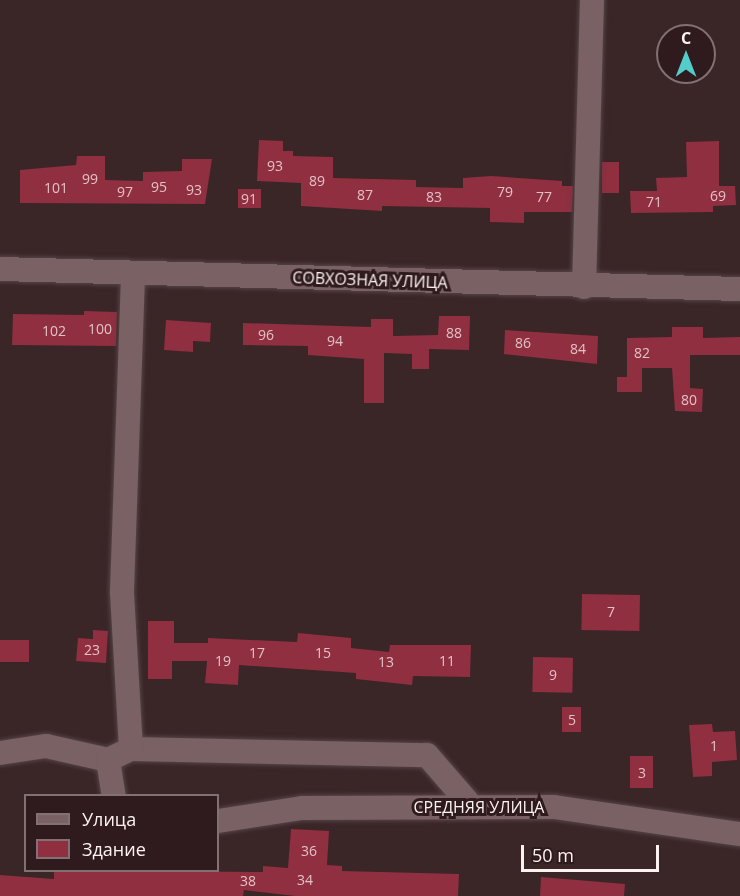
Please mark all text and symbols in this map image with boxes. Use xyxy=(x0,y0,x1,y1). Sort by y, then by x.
north arrow xyxy=(656,24,716,84)
text: С xyxy=(681,27,691,49)
house number: 93 xyxy=(267,158,283,174)
house number: 99 xyxy=(82,171,98,187)
house number: 89 xyxy=(309,173,325,189)
house number: 95 xyxy=(151,179,167,195)
house number: 101 xyxy=(44,180,68,196)
house number: 93 xyxy=(186,182,202,198)
house number: 97 xyxy=(117,184,133,200)
house number: 79 xyxy=(497,184,513,200)
house number: 87 xyxy=(357,187,373,203)
house number: 69 xyxy=(710,188,726,204)
house number: 83 xyxy=(426,189,442,205)
house number: 77 xyxy=(536,189,552,205)
house number: 91 xyxy=(241,191,257,207)
house number: 71 xyxy=(646,194,662,210)
street label: СОВХОЗНАЯ УЛИЦА xyxy=(292,268,448,292)
house number: 100 xyxy=(88,321,112,337)
house number: 102 xyxy=(42,323,66,339)
house number: 88 xyxy=(446,325,462,341)
house number: 96 xyxy=(258,327,274,343)
house number: 94 xyxy=(327,333,343,349)
house number: 86 xyxy=(515,335,531,351)
house number: 84 xyxy=(570,341,586,357)
house number: 82 xyxy=(634,345,650,361)
house number: 80 xyxy=(681,392,697,408)
house number: 7 xyxy=(607,604,615,620)
house number: 23 xyxy=(84,642,100,658)
house number: 17 xyxy=(249,645,265,661)
house number: 15 xyxy=(315,645,331,661)
house number: 19 xyxy=(215,653,231,669)
house number: 11 xyxy=(439,653,455,669)
house number: 13 xyxy=(378,654,394,670)
house number: 9 xyxy=(549,667,557,683)
house number: 5 xyxy=(568,712,576,728)
house number: 1 xyxy=(710,738,718,754)
house number: 3 xyxy=(638,765,646,781)
legend xyxy=(24,794,219,872)
street label: СРЕДНЯЯ УЛИЦА xyxy=(414,797,544,817)
text: Улица xyxy=(82,807,136,831)
scale bar xyxy=(524,833,662,871)
text: Здание xyxy=(82,837,146,861)
house number: 36 xyxy=(301,843,317,859)
text: 50 m xyxy=(532,843,574,867)
house number: 34 xyxy=(297,872,313,888)
house number: 38 xyxy=(240,873,256,889)

